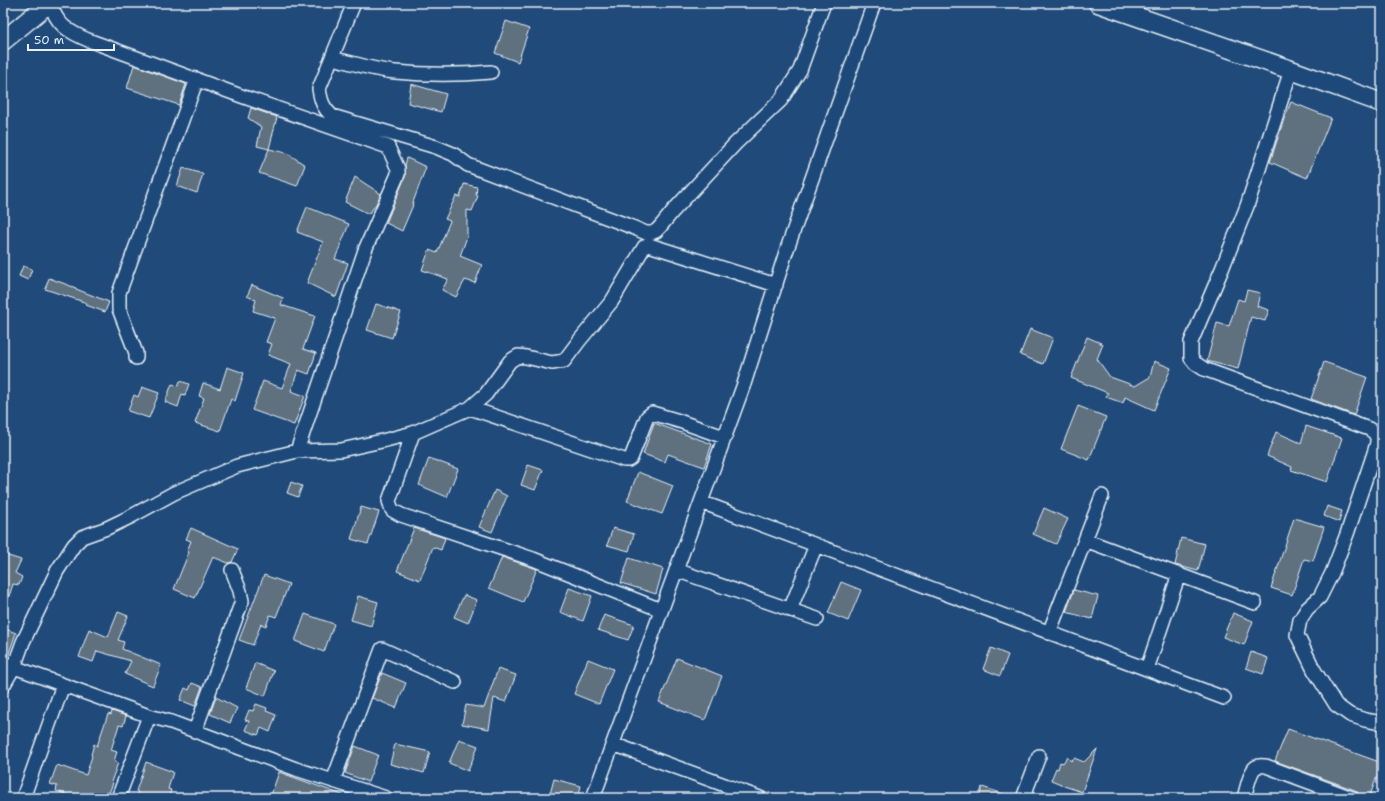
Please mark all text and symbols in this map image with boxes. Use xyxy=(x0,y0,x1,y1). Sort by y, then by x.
scale bar xyxy=(28,26,114,52)
text: 50 m xyxy=(34,32,64,48)

